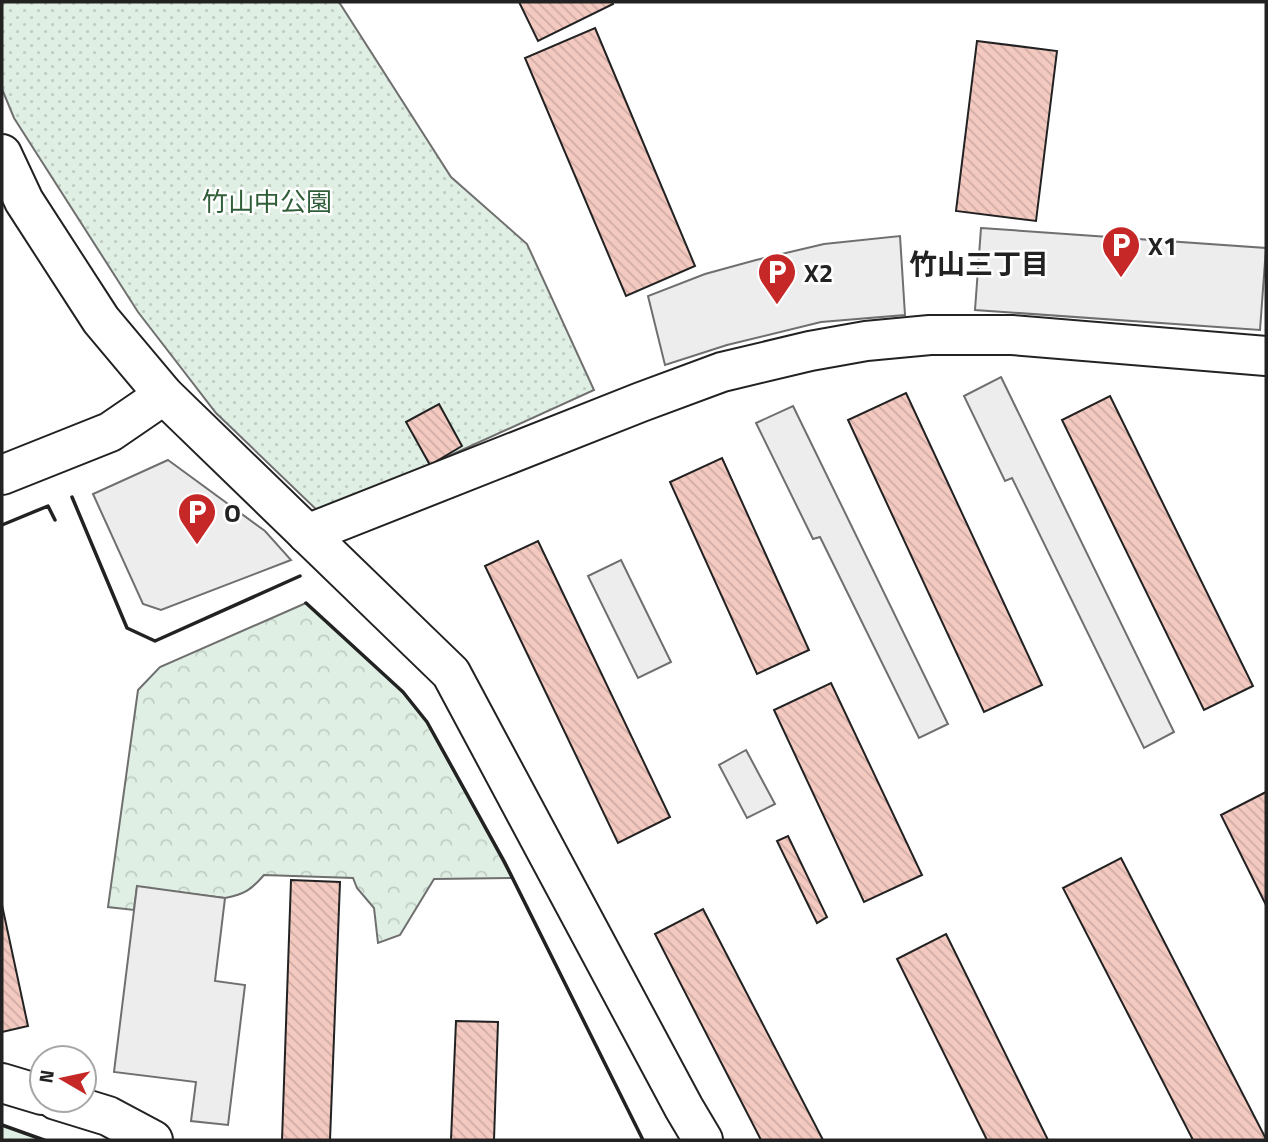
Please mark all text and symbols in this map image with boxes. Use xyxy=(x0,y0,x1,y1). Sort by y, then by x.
park label: 竹山中公園 xyxy=(202,182,332,221)
parking icon: X1 xyxy=(1100,224,1142,279)
place label: X1 xyxy=(1148,226,1177,265)
district label: 竹山三丁目 xyxy=(909,242,1049,285)
parking icon: X2 xyxy=(756,251,798,306)
place label: X2 xyxy=(804,253,833,292)
parking icon: O xyxy=(176,491,218,546)
place label: O xyxy=(224,493,241,532)
north arrow xyxy=(28,1044,98,1114)
text: N xyxy=(30,1067,61,1085)

